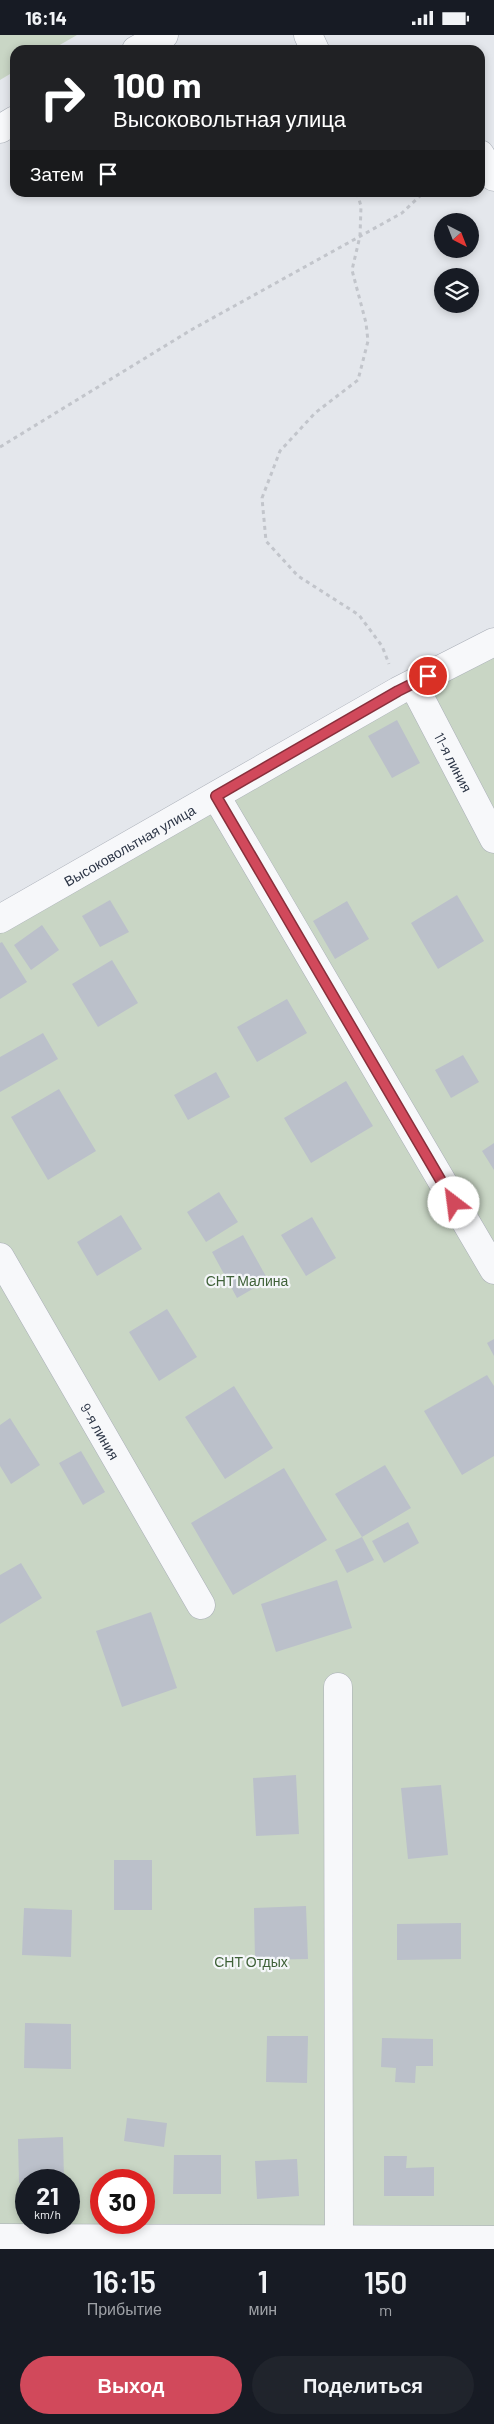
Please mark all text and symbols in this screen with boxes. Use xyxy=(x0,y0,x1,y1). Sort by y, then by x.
text: 16:14 xyxy=(25,6,67,29)
text: 100 m xyxy=(113,63,202,105)
icon: right xyxy=(30,65,95,130)
text: Высоковольтная улица xyxy=(113,105,346,131)
icon: arrive xyxy=(94,160,122,188)
text: Затем xyxy=(30,162,84,185)
north arrow xyxy=(434,213,479,257)
map controls xyxy=(434,213,479,313)
button: layers xyxy=(434,268,479,313)
pin xyxy=(407,655,449,697)
icon: arrive xyxy=(414,662,442,690)
street label: 11-я линия xyxy=(431,729,476,795)
street label: Высоковольтная улица xyxy=(61,801,198,889)
position arrow xyxy=(427,1176,479,1228)
park label: СНТ Малина xyxy=(206,1272,289,1289)
street label: 9-я линия xyxy=(78,1400,123,1462)
park label: СНТ Отдых xyxy=(214,1953,288,1970)
speed limit sign: 30 xyxy=(90,2169,155,2234)
text: 21 xyxy=(36,2180,59,2210)
text: km/h xyxy=(34,2207,61,2221)
text: 16:15 xyxy=(92,2263,156,2299)
text: 1 xyxy=(258,2263,268,2299)
text: 150 xyxy=(364,2264,407,2300)
text: Прибытие xyxy=(87,2299,162,2318)
text: мин xyxy=(248,2299,277,2318)
text: m xyxy=(379,2300,392,2319)
button: Выход xyxy=(20,2356,242,2414)
button: Поделиться xyxy=(252,2356,474,2414)

